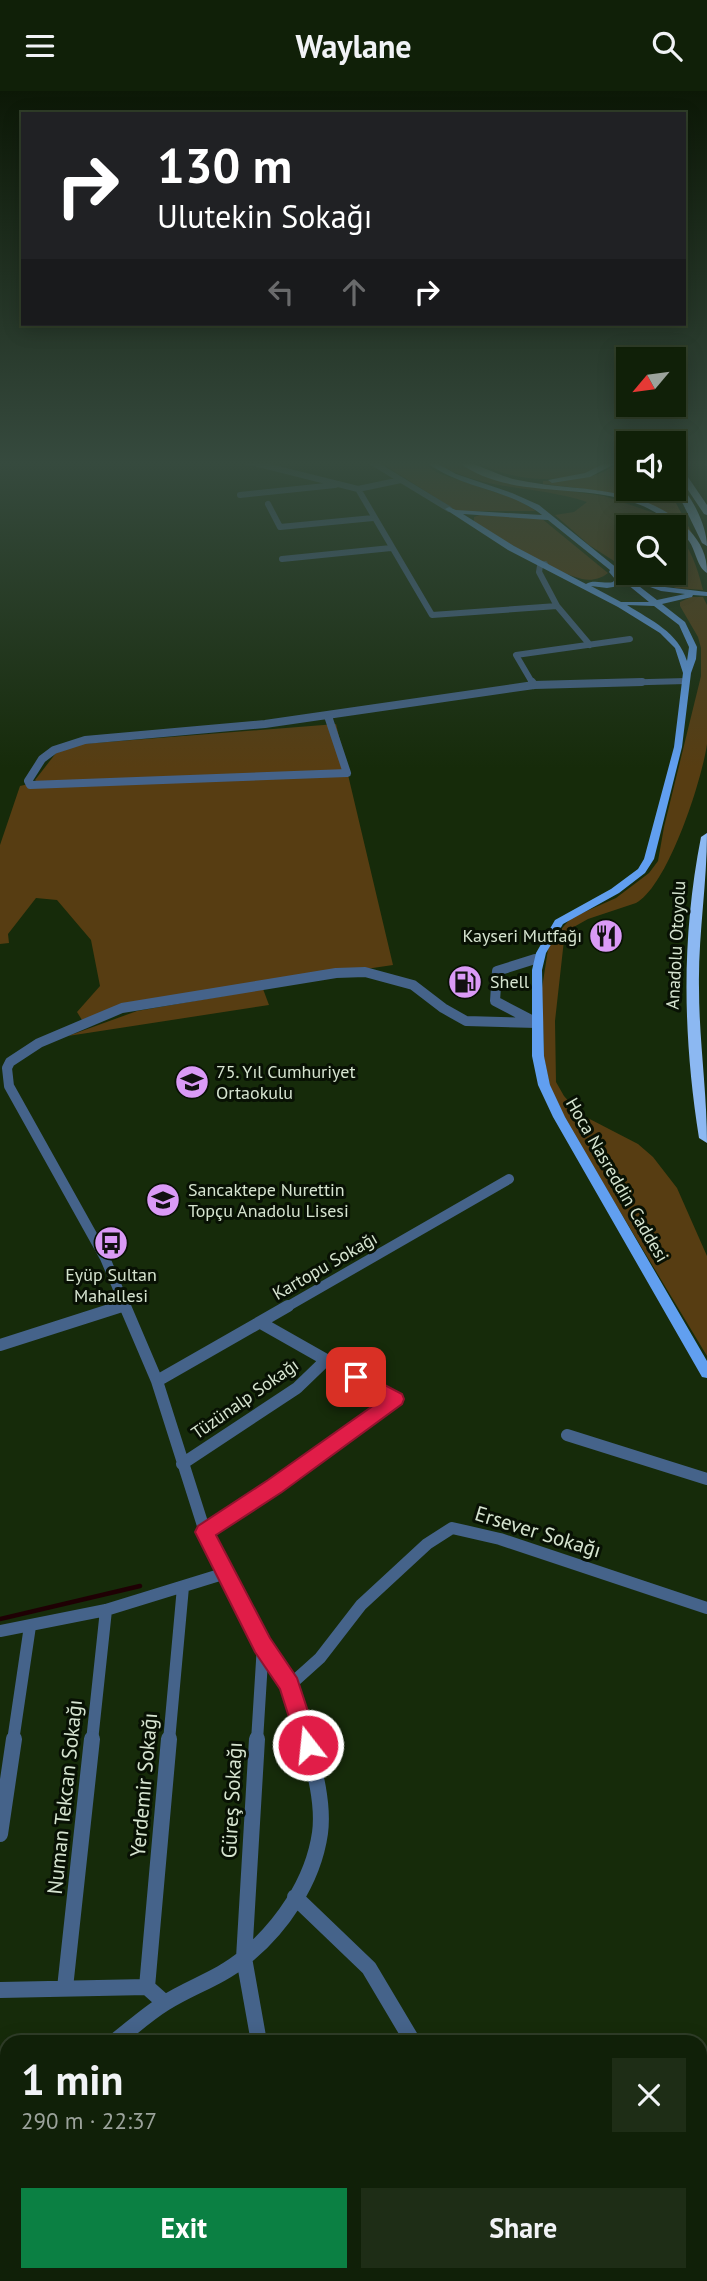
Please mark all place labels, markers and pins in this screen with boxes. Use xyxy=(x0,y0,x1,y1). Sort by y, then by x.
restaurant icon: Kayseri Mutfağı xyxy=(587,917,625,955)
place label: Kayseri Mutfağı xyxy=(463,924,582,947)
fuel station icon: Shell xyxy=(446,963,484,1001)
place label: Shell xyxy=(490,970,530,993)
place label: 75. Yıl Cumhuriyet Ortaokulu xyxy=(216,1060,355,1104)
school or university icon: 75. Yıl Cumhuriyet Ortaokulu xyxy=(173,1063,211,1101)
place label: Sancaktepe Nurettin Topçu Anadolu Lisesi xyxy=(188,1178,349,1222)
school or university icon: Sancaktepe Nurettin Topçu Anadolu Lisesi xyxy=(144,1181,182,1219)
bus stop icon: Eyüp Sultan Mahallesi xyxy=(92,1224,130,1262)
place label: Eyüp Sultan Mahallesi xyxy=(65,1263,157,1307)
pin xyxy=(326,1347,386,1407)

